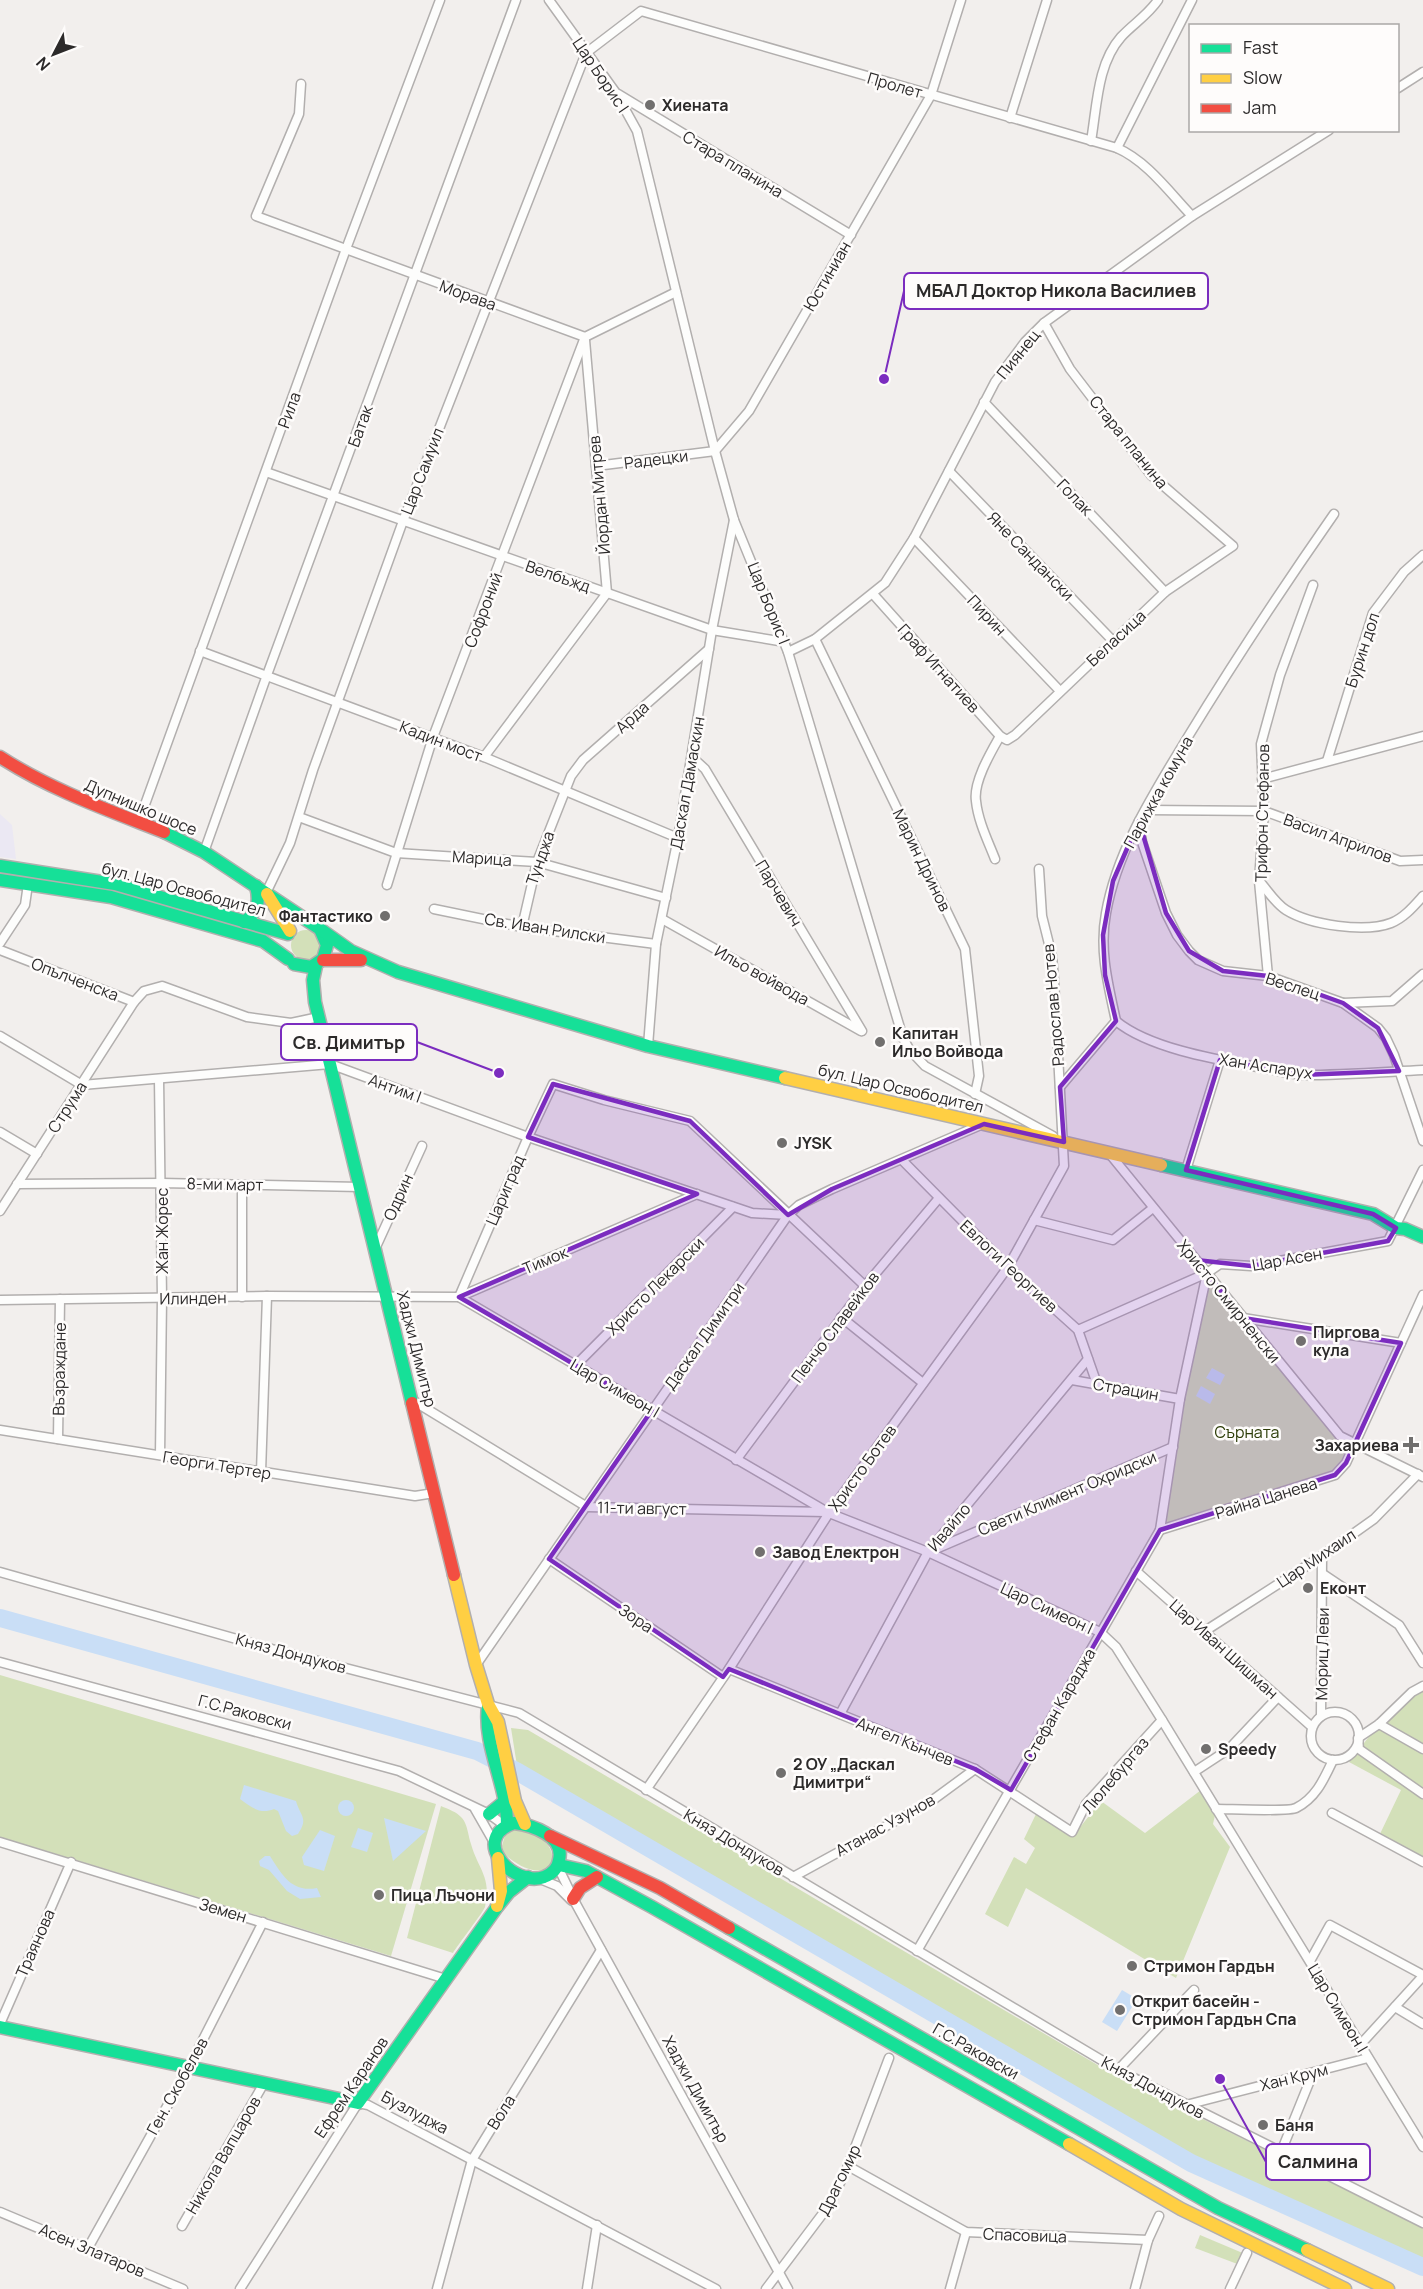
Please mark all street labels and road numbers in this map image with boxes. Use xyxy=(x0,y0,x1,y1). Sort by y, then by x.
street label: Цар Борис I xyxy=(568,33,634,117)
street label: Пролет xyxy=(865,67,925,103)
street label: Стара планина xyxy=(679,125,787,203)
street label: Юстиниан xyxy=(798,237,856,315)
street label: Морава xyxy=(437,275,499,315)
street label: Пиянец xyxy=(991,325,1045,383)
street label: Рила xyxy=(272,389,306,431)
street label: Стара планина xyxy=(1085,391,1173,493)
street label: Батак xyxy=(342,401,378,450)
street label: Цар Самуил xyxy=(395,424,449,518)
street label: Йордан Митрев xyxy=(583,434,615,555)
street label: Радецки xyxy=(623,444,689,474)
street label: Голак xyxy=(1052,474,1098,521)
street label: Яне Сандански xyxy=(983,507,1079,605)
street label: Велбъжд xyxy=(523,555,594,597)
street label: Цар Борис I xyxy=(743,559,795,647)
street label: Софроний xyxy=(459,569,507,651)
street label: Пирин xyxy=(963,590,1011,640)
street label: Беласица xyxy=(1081,605,1151,671)
street label: Бурин дол xyxy=(1340,610,1384,690)
street label: Граф Игнатиев xyxy=(893,619,985,718)
street label: Арда xyxy=(610,696,654,738)
street label: Кадин мост xyxy=(396,715,486,767)
street label: Даскал Дамаскин xyxy=(664,715,710,851)
street label: Парижка комуна xyxy=(1118,732,1198,852)
street label: Трифон Стефанов xyxy=(1250,744,1274,882)
street label: Дупнишко шосе xyxy=(81,773,201,841)
street label: Марин Дринов xyxy=(888,805,956,915)
street label: Васил Априлов xyxy=(1281,808,1396,868)
street label: Тунджа xyxy=(521,828,559,888)
street label: Марица xyxy=(451,845,513,871)
street label: бул. Цар Освободител xyxy=(99,856,269,922)
street label: Парчевич xyxy=(751,856,807,930)
street label: Св. Иван Рилски xyxy=(483,908,607,948)
street label: Ильо войвода xyxy=(711,940,813,1010)
street label: Радослав Нотев xyxy=(1037,943,1069,1067)
street label: Опълченска xyxy=(28,952,122,1006)
street label: Веслец xyxy=(1263,967,1323,1005)
street label: Хан Аспарух xyxy=(1218,1048,1315,1084)
street label: бул. Цар Освободител xyxy=(816,1058,986,1118)
street label: Антим I xyxy=(365,1068,425,1108)
street label: Струма xyxy=(42,1077,92,1137)
street label: Цариград xyxy=(480,1151,530,1229)
street label: Одрин xyxy=(378,1170,418,1224)
street label: 8-ми март xyxy=(186,1172,264,1196)
street label: Жан Жорес xyxy=(151,1188,173,1274)
street label: Евлоги Георгиев xyxy=(955,1215,1063,1317)
street label: Христо Лекарски xyxy=(601,1232,709,1340)
street label: Христо Смирненски xyxy=(1172,1235,1286,1367)
street label: Тимок xyxy=(519,1240,572,1279)
street label: Цар Асен xyxy=(1250,1242,1324,1276)
street label: Пенчо Славейков xyxy=(786,1267,884,1387)
street label: Даскал Димитри xyxy=(659,1278,749,1394)
street label: Илинден xyxy=(159,1286,227,1310)
street label: Хаджи Димитър xyxy=(392,1288,442,1410)
street label: Възраждане xyxy=(47,1322,71,1416)
street label: Цар Симеон I xyxy=(566,1354,664,1422)
street label: Страцин xyxy=(1091,1372,1161,1406)
street label: Христо Ботев xyxy=(823,1420,901,1516)
street label: Свети Климент Охридски xyxy=(974,1445,1160,1541)
street label: Георги Тертер xyxy=(161,1446,273,1484)
street label: Райна Цанева xyxy=(1212,1472,1320,1524)
street label: 11-ти август xyxy=(597,1496,687,1520)
street label: Ивайло xyxy=(923,1498,975,1556)
street label: Цар Михаил xyxy=(1272,1523,1360,1593)
street label: Цар Симеон I xyxy=(997,1577,1097,1639)
street label: Цар Иван Шишман xyxy=(1165,1594,1283,1704)
street label: Зора xyxy=(614,1598,658,1638)
street label: Мориц Леви xyxy=(1310,1607,1334,1701)
street label: Княз Дондуков xyxy=(233,1628,349,1678)
street label: Стефан Караджа xyxy=(1017,1644,1101,1766)
street label: Г.С.Раковски xyxy=(196,1689,294,1735)
street label: Ангел Кънчев xyxy=(853,1711,957,1771)
street label: Люлебургаз xyxy=(1077,1732,1153,1818)
street label: Атанас Узунов xyxy=(831,1788,939,1861)
street label: Княз Дондуков xyxy=(680,1803,789,1881)
street label: Земен xyxy=(197,1892,249,1928)
street label: Траянова xyxy=(10,1905,60,1981)
street label: Цар Симеон I xyxy=(1303,1960,1373,2056)
street label: Г.С.Раковски xyxy=(929,2017,1023,2085)
street label: Ефрем Каранов xyxy=(309,2032,393,2142)
street label: Хаджи Димитър xyxy=(657,2032,735,2146)
street label: Ген. Скобелев xyxy=(141,2033,213,2139)
street label: Княз Дондуков xyxy=(1098,2051,1209,2124)
street label: Хан Крум xyxy=(1258,2058,1330,2096)
street label: Бузлуджа xyxy=(378,2085,452,2139)
street label: Вола xyxy=(482,2090,520,2134)
street label: Никола Вапцаров xyxy=(180,2092,266,2218)
street label: Драгомир xyxy=(812,2141,866,2219)
street label: Асен Златаров xyxy=(36,2218,149,2282)
street label: Спасовица xyxy=(983,2223,1067,2247)

